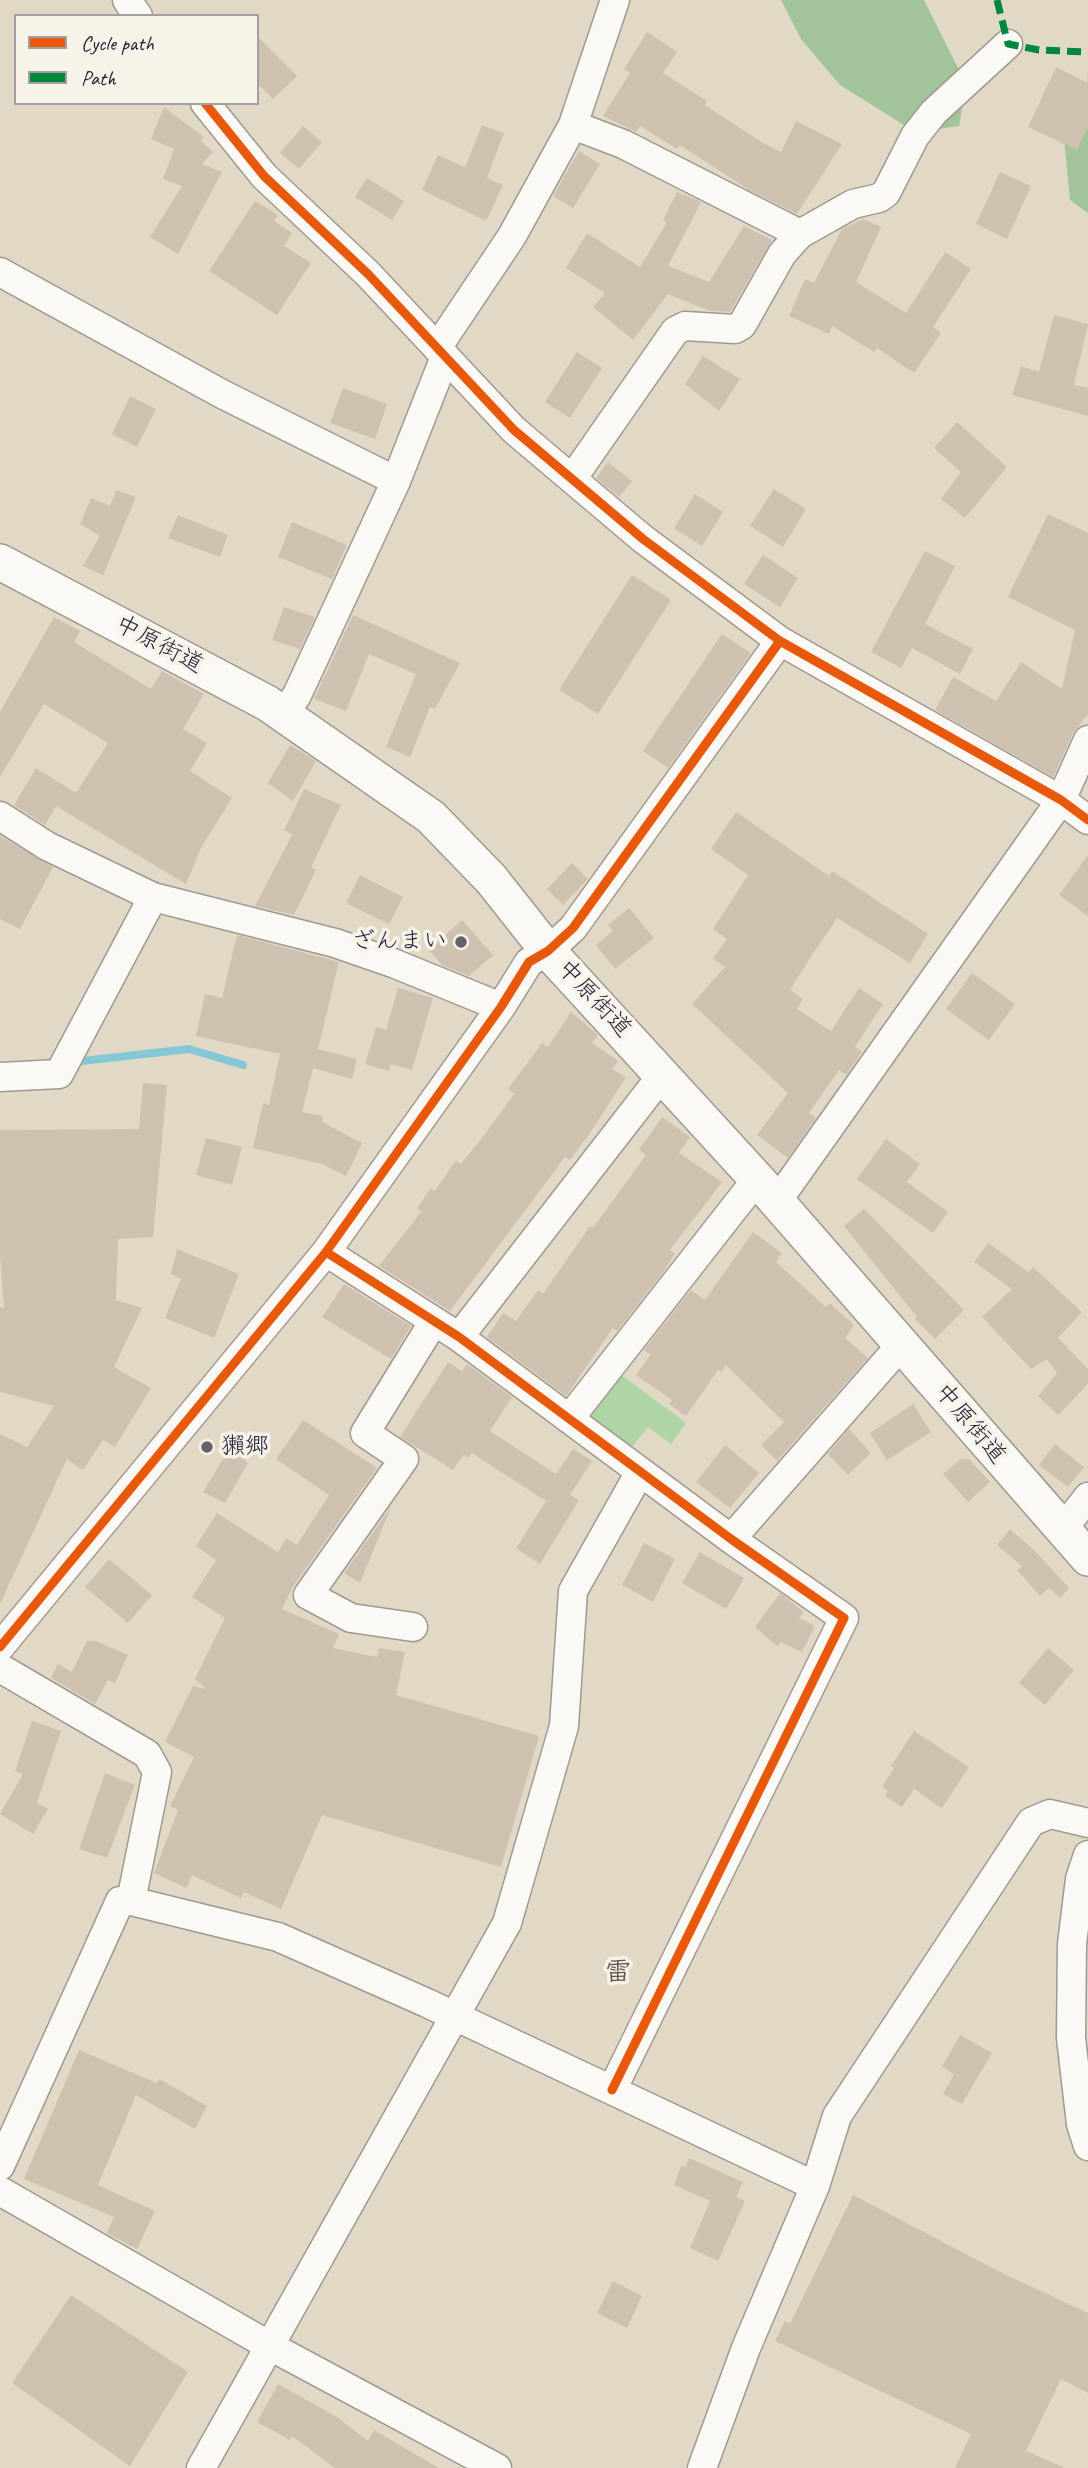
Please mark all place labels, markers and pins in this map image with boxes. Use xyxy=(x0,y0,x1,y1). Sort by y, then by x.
place label: ざんまい xyxy=(351,928,447,956)
marker: ざんまい xyxy=(453,934,469,950)
place label: 獺郷 xyxy=(221,1433,269,1461)
marker: 獺郷 xyxy=(199,1439,215,1455)

